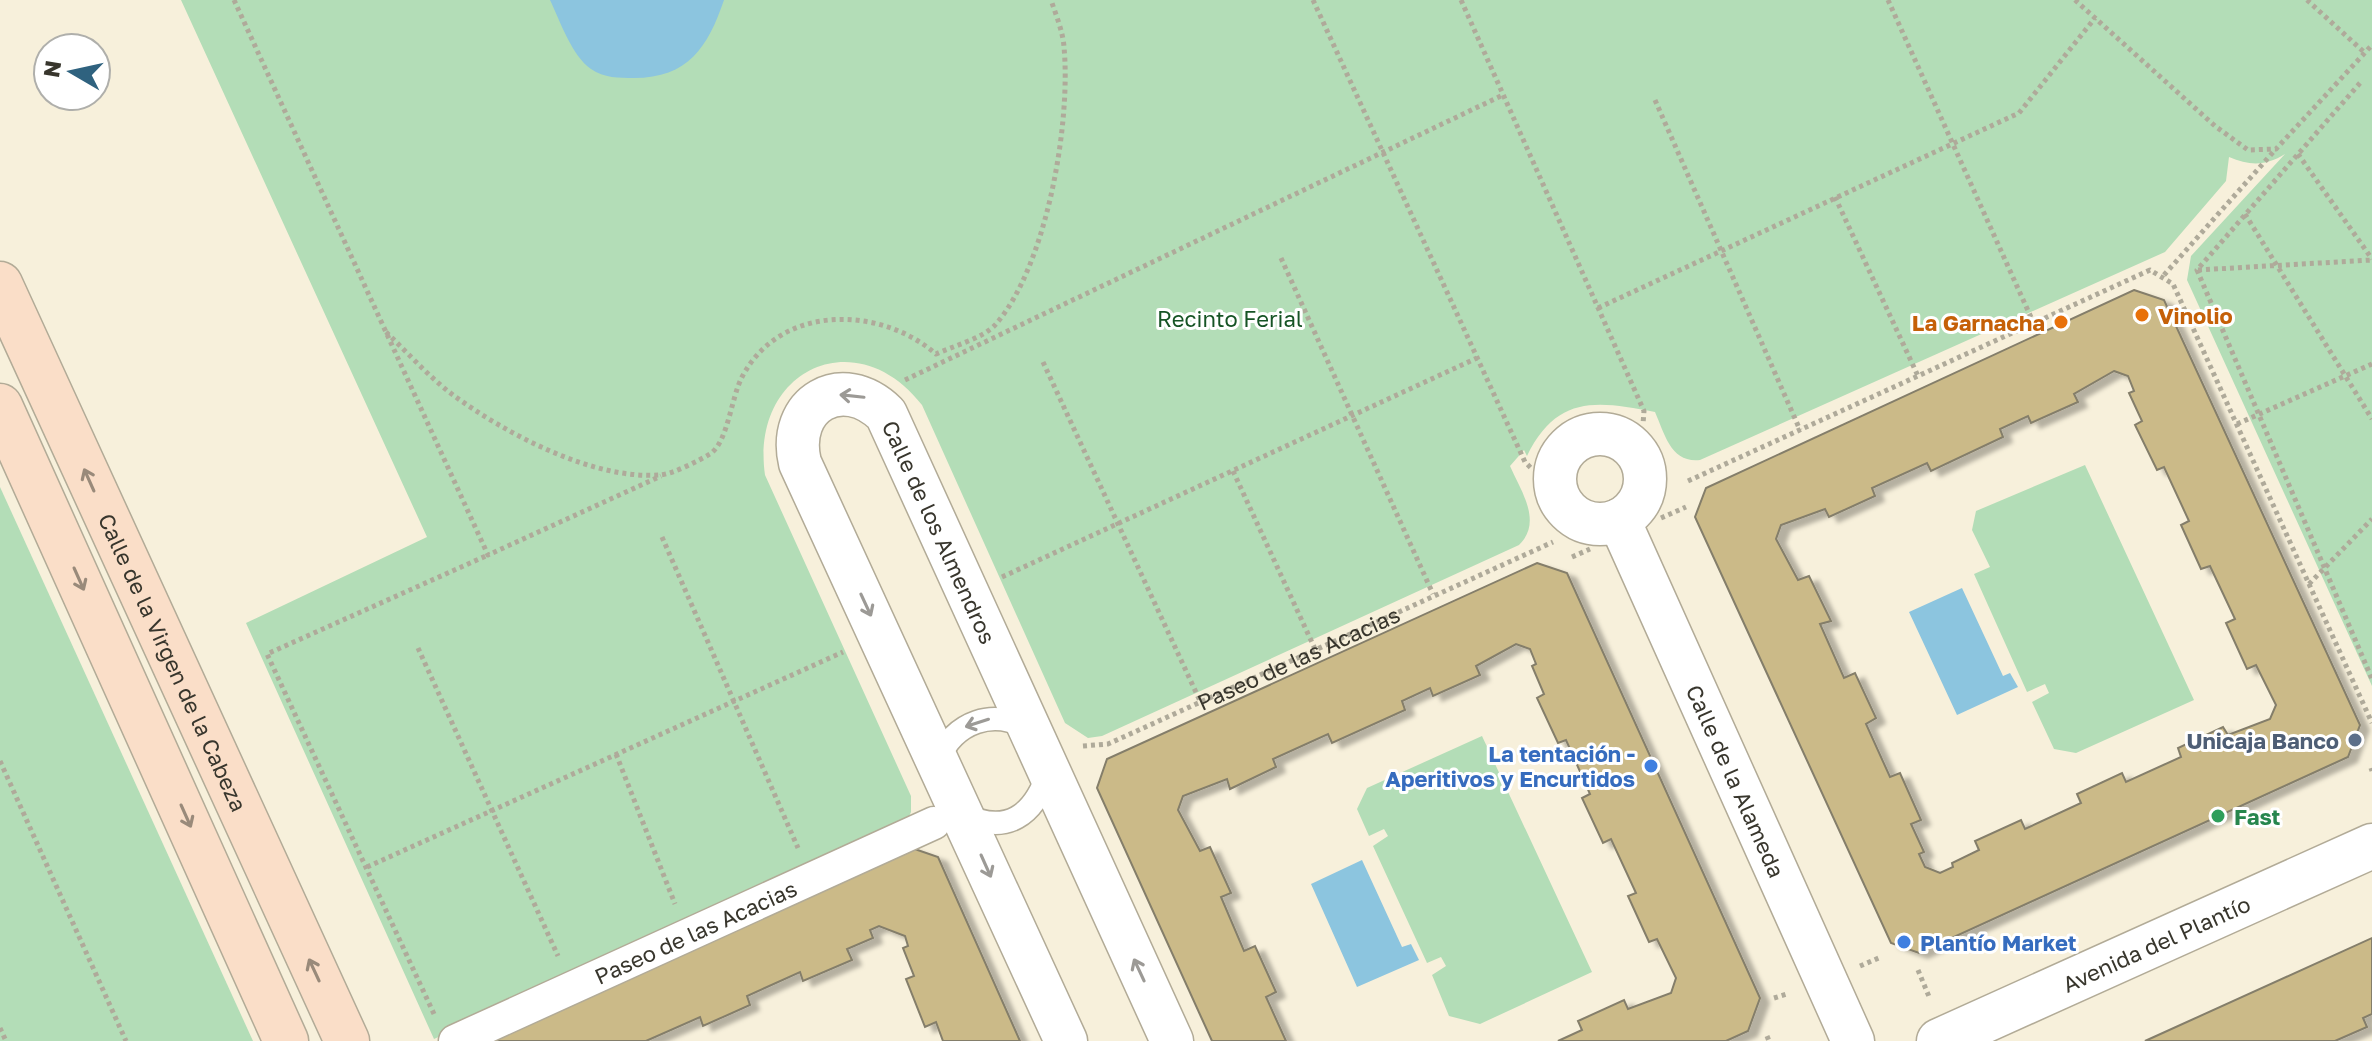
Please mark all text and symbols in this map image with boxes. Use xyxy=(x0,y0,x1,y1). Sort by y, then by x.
north arrow xyxy=(32,32,112,112)
text: N xyxy=(37,58,66,79)
place label: Vinolio xyxy=(2158,302,2233,329)
park label: Recinto Ferial xyxy=(1157,305,1303,332)
marker: Vinolio xyxy=(2133,306,2151,324)
place label: La Garnacha xyxy=(1912,309,2045,336)
marker: La Garnacha xyxy=(2052,313,2070,331)
one-way arrow xyxy=(839,388,865,403)
street label: Calle de los Almendros xyxy=(877,416,1002,648)
one-way arrow xyxy=(81,468,96,492)
street label: Calle de la Virgen de la Cabeza xyxy=(93,509,253,815)
one-way arrow xyxy=(72,566,87,591)
one-way arrow xyxy=(859,592,874,616)
street label: Paseo de las Acacias xyxy=(1193,600,1404,715)
street label: Calle de la Alameda xyxy=(1681,680,1791,881)
one-way arrow xyxy=(965,716,990,731)
place label: Unicaja Banco xyxy=(2186,727,2339,754)
marker: Unicaja Banco xyxy=(2346,731,2364,749)
place label: La tentación - Aperitivos y Encurtidos xyxy=(1385,740,1635,792)
marker: La tentación - Aperitivos y Encurtidos xyxy=(1642,757,1660,775)
place label: Fast xyxy=(2234,803,2281,830)
one-way arrow xyxy=(179,804,194,828)
marker: Fast xyxy=(2209,807,2227,825)
one-way arrow xyxy=(980,853,995,878)
street label: Paseo de las Acacias xyxy=(590,874,801,989)
street label: Avenida del Plantío xyxy=(2058,889,2254,997)
place label: Plantío Market xyxy=(1920,929,2077,956)
marker: Plantío Market xyxy=(1895,933,1913,951)
one-way arrow xyxy=(306,959,321,983)
one-way arrow xyxy=(1131,959,1146,983)

